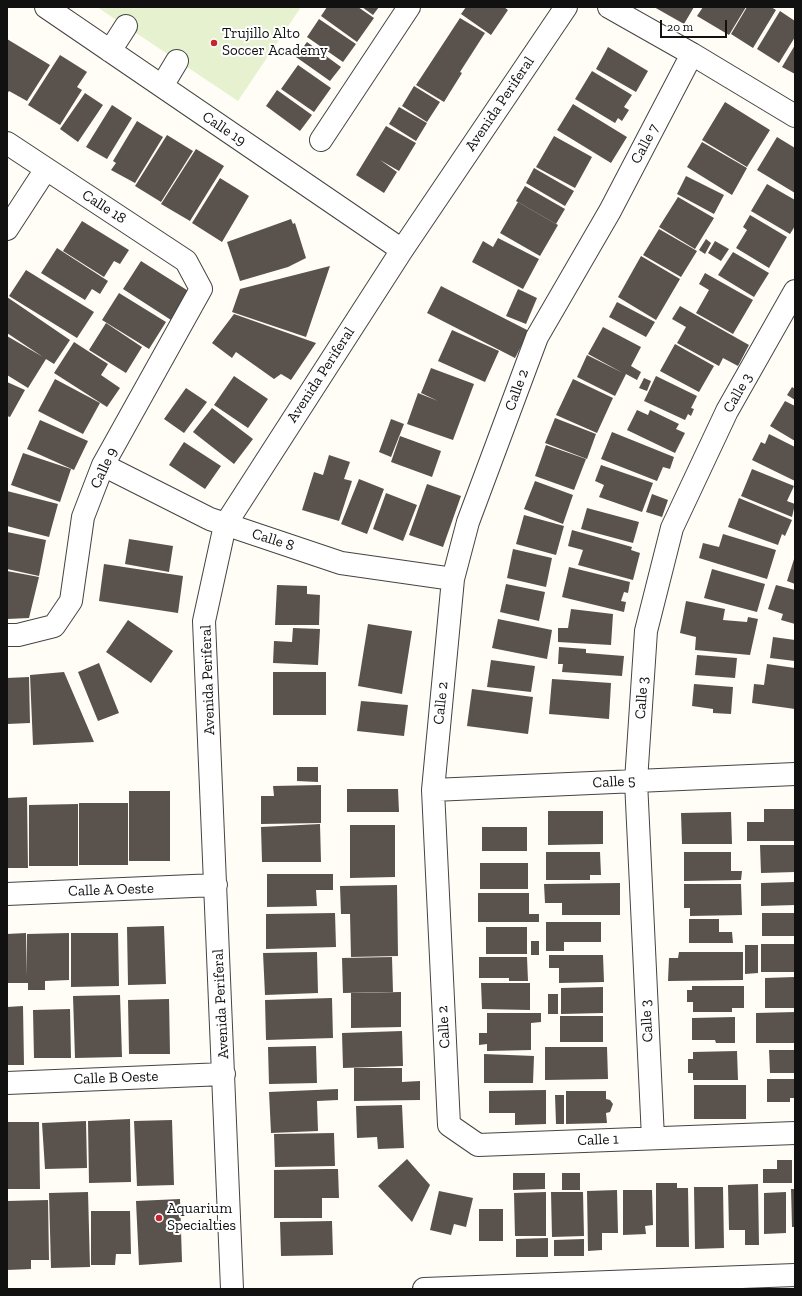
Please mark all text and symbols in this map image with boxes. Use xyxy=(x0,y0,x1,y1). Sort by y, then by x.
scale bar xyxy=(662,12,729,38)
text: 20 m xyxy=(667,20,693,34)
place label: Trujillo Alto Soccer Academy xyxy=(222,25,328,60)
marker: Trujillo Alto Soccer Academy xyxy=(209,38,219,48)
street label: Avenida Periferal xyxy=(462,53,538,155)
street label: Calle 19 xyxy=(199,108,249,150)
street label: Calle 7 xyxy=(627,121,663,167)
street label: Calle 18 xyxy=(78,186,130,228)
street label: Avenida Periferal xyxy=(283,324,359,426)
street label: Calle 2 xyxy=(501,367,533,413)
street label: Calle 3 xyxy=(720,370,756,416)
street label: Calle 9 xyxy=(87,445,121,491)
street label: Calle 8 xyxy=(250,525,296,555)
street label: Avenida Periferal xyxy=(197,625,219,735)
street label: Calle 3 xyxy=(632,676,652,720)
street label: Calle 2 xyxy=(430,681,452,725)
street label: Calle 5 xyxy=(592,772,636,792)
street label: Calle A Oeste xyxy=(68,880,154,900)
street label: Avenida Periferal xyxy=(209,948,233,1060)
street label: Calle 3 xyxy=(637,999,657,1043)
street label: Calle 2 xyxy=(434,1005,454,1049)
street label: Calle B Oeste xyxy=(73,1068,159,1088)
street label: Calle 1 xyxy=(577,1130,619,1150)
place label: Aquarium Specialties xyxy=(167,1200,236,1235)
marker: Aquarium Specialties xyxy=(154,1213,164,1223)

